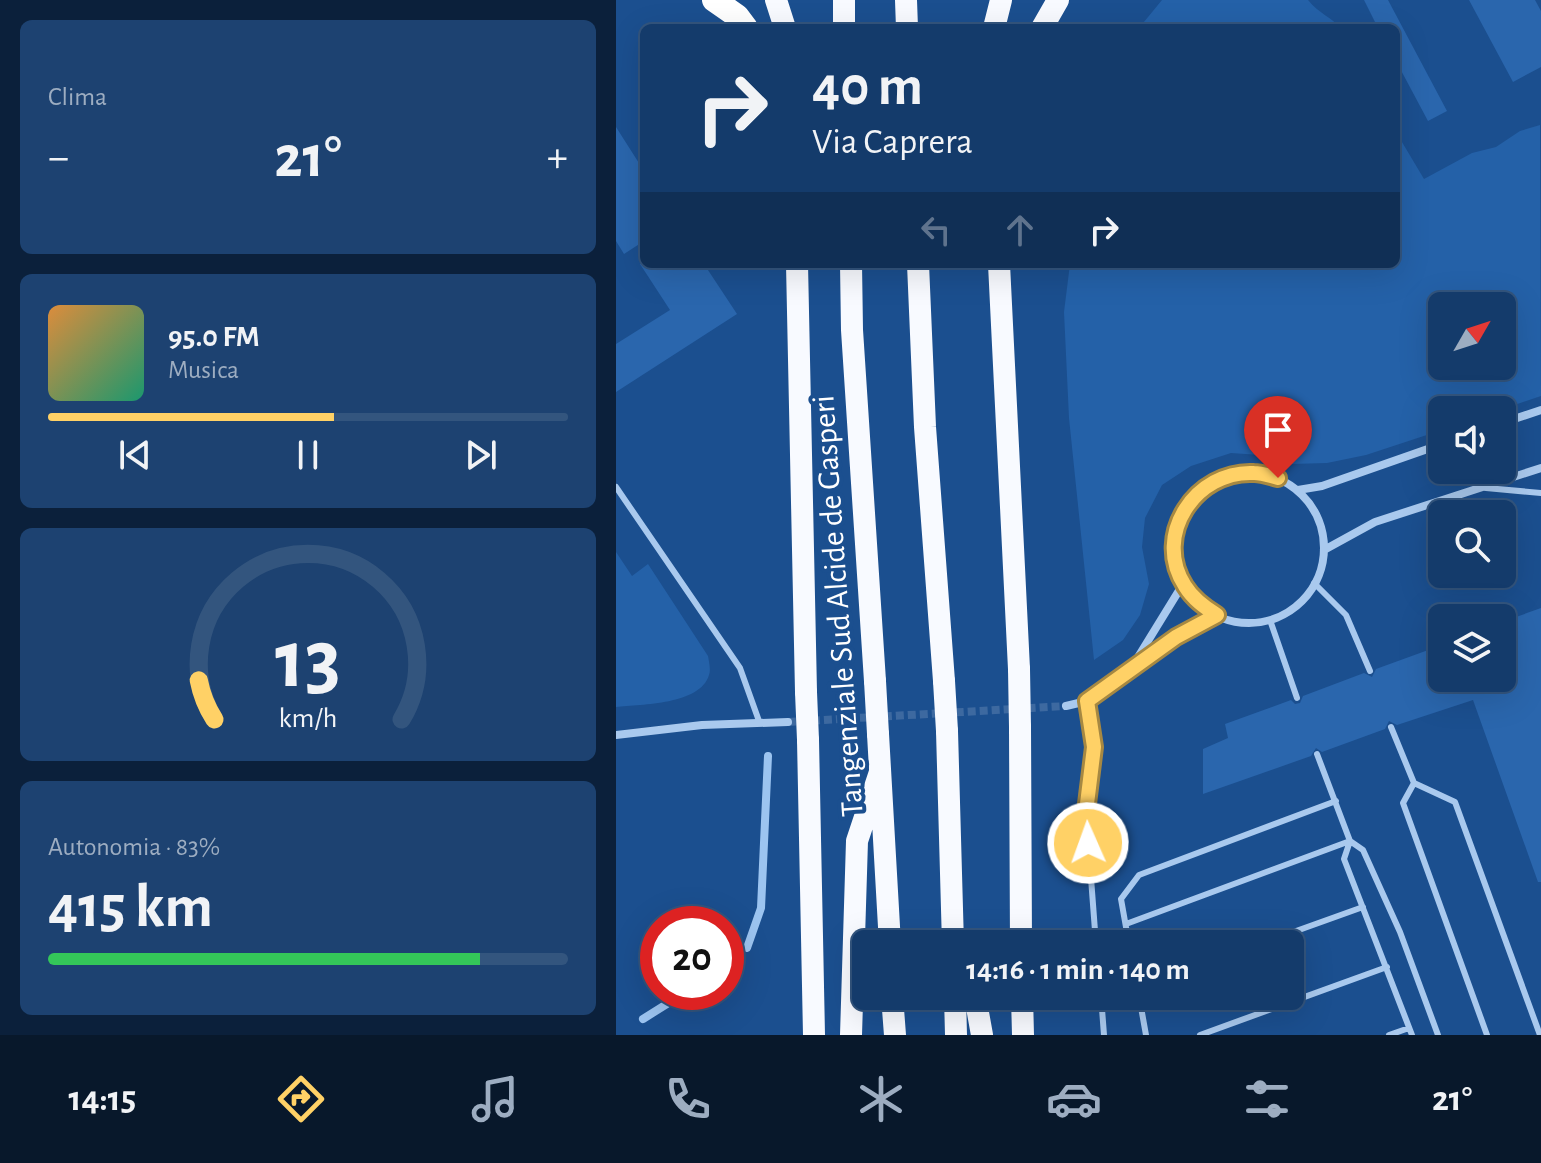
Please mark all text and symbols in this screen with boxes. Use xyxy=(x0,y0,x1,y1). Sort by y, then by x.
icon: right xyxy=(680,56,784,160)
text: 40 m xyxy=(812,59,923,115)
text: Clima xyxy=(48,84,107,110)
text: Via Caprera xyxy=(812,124,973,160)
text: 21° xyxy=(274,128,342,188)
text: − xyxy=(48,136,69,180)
text: + xyxy=(547,136,568,180)
icon: left xyxy=(914,208,958,252)
icon: ahead xyxy=(998,208,1042,252)
icon: right xyxy=(1082,208,1126,252)
north arrow xyxy=(1428,292,1516,380)
map controls xyxy=(1428,292,1516,692)
text: 95.0 FM xyxy=(168,322,260,352)
text: Musica xyxy=(168,357,239,383)
street label: Tangenziale Sud Alcide de Gasperi xyxy=(807,394,869,818)
pin xyxy=(1244,396,1312,478)
button: sound xyxy=(1428,396,1516,484)
icon: arrive xyxy=(1256,408,1300,452)
icon: previous xyxy=(113,433,157,477)
icon: pause xyxy=(286,433,330,477)
icon: next xyxy=(459,433,503,477)
button: search xyxy=(1428,500,1516,588)
button: layers xyxy=(1428,604,1516,692)
text: 13 xyxy=(275,619,341,703)
text: km/h xyxy=(279,705,337,734)
position arrow xyxy=(1046,801,1130,885)
text: Autonomia · 83% xyxy=(48,834,220,860)
text: 415 km xyxy=(48,878,213,938)
speed limit sign: 20 xyxy=(640,906,744,1010)
text: 14:16 · 1 min · 140 m xyxy=(966,955,1190,985)
icon: directions xyxy=(273,1071,329,1127)
icon: music xyxy=(467,1071,523,1127)
icon: phone xyxy=(660,1071,716,1127)
icon: climate xyxy=(853,1071,909,1127)
icon: car xyxy=(1046,1071,1102,1127)
icon: filters xyxy=(1239,1071,1295,1127)
text: 14:15 xyxy=(69,1081,136,1117)
text: 21° xyxy=(1432,1081,1472,1117)

